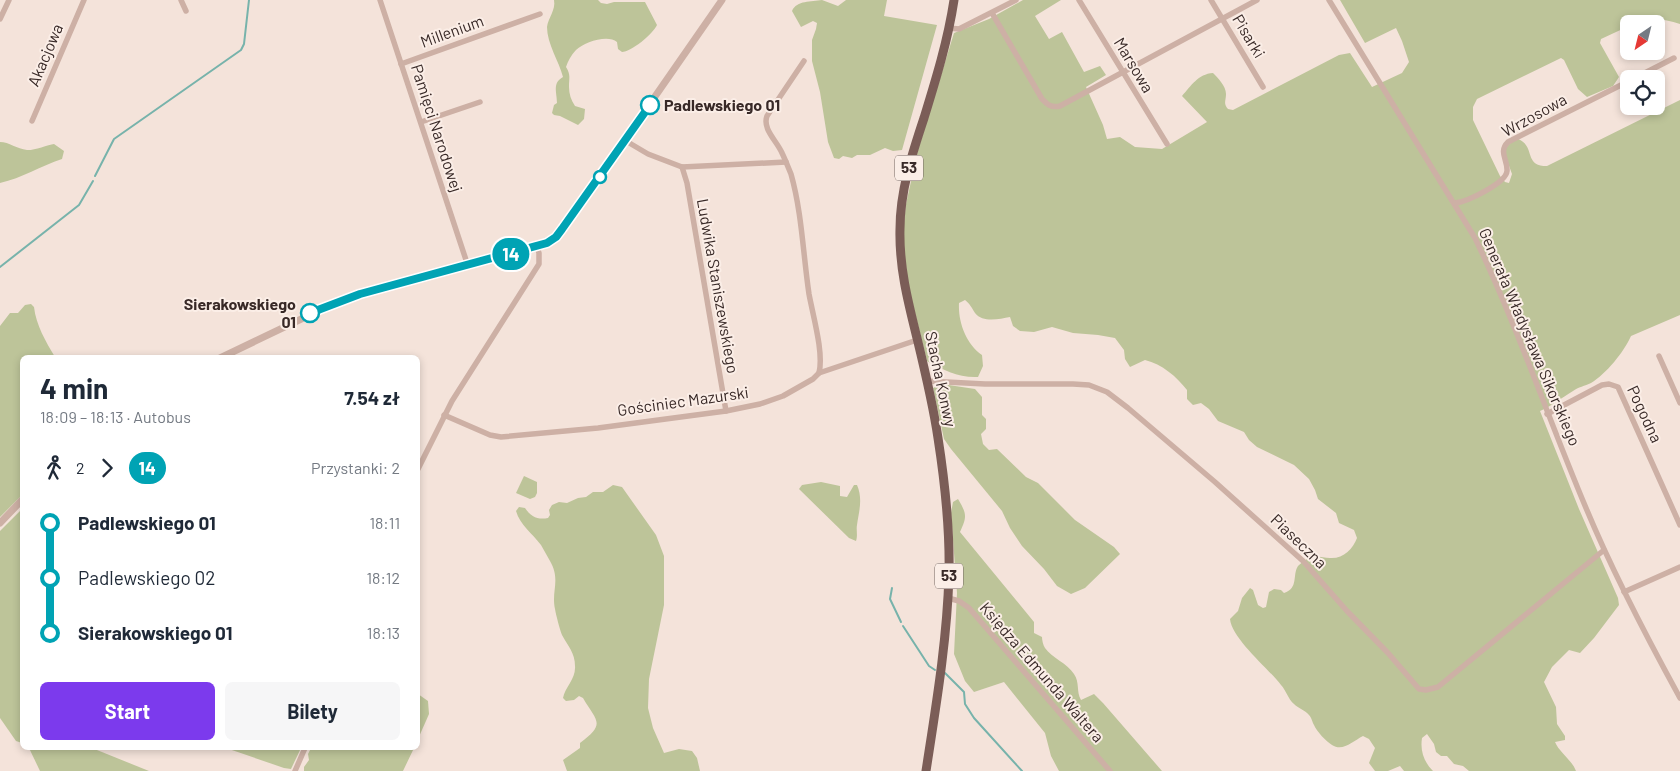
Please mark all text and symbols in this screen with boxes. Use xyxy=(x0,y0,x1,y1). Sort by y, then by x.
street label: Millenium xyxy=(418,10,486,51)
street label: Pisarki xyxy=(1229,11,1270,61)
north arrow xyxy=(1620,15,1665,60)
map controls xyxy=(1620,15,1665,115)
street label: Akacjowa xyxy=(23,21,66,89)
street label: Marsowa xyxy=(1111,34,1158,96)
street label: Pamięci Narodowej xyxy=(408,61,467,194)
button: locate xyxy=(1620,70,1665,115)
street label: Wrzosowa xyxy=(1498,89,1570,140)
marker: Padlewskiego 01 xyxy=(640,95,660,115)
place label: Padlewskiego 01 xyxy=(664,95,780,114)
road number: 53 xyxy=(895,156,923,180)
unlabelled marker xyxy=(593,170,607,184)
street label: Ludwika Staniszewskiego xyxy=(694,197,743,375)
street label: Generała Władysława Sikorskiego xyxy=(1476,225,1585,449)
line badge: 14 xyxy=(488,238,534,270)
text: 14 xyxy=(502,243,520,265)
place label: Sierakowskiego 01 xyxy=(184,294,296,331)
marker: Sierakowskiego 01 xyxy=(300,303,320,323)
street label: Stacha Konwy xyxy=(922,329,961,429)
text: 4 min xyxy=(40,371,108,405)
street label: Gościniec Mazurski xyxy=(616,382,750,419)
street label: Pogodna xyxy=(1624,382,1667,445)
text: 7.54 zł xyxy=(344,386,400,409)
text: 18:09 – 18:13 · Autobus xyxy=(40,407,191,426)
icon: walk xyxy=(40,454,68,482)
icon: forward xyxy=(93,454,121,482)
text: 14 xyxy=(139,457,156,479)
text: 2 xyxy=(76,458,85,477)
text: Przystanki: 2 xyxy=(311,458,400,477)
street label: Piaseczna xyxy=(1267,509,1331,572)
text: Padlewskiego 01 xyxy=(78,511,216,534)
text: 18:11 xyxy=(369,513,400,532)
road number: 53 xyxy=(935,564,963,588)
text: Padlewskiego 02 xyxy=(78,566,216,589)
text: 18:12 xyxy=(366,568,400,587)
street label: Księdza Edmunda Waltera xyxy=(976,598,1108,746)
text: Sierakowskiego 01 xyxy=(78,621,232,644)
text: 18:13 xyxy=(367,623,400,642)
button: Start xyxy=(40,682,215,740)
button: Bilety xyxy=(225,682,400,740)

